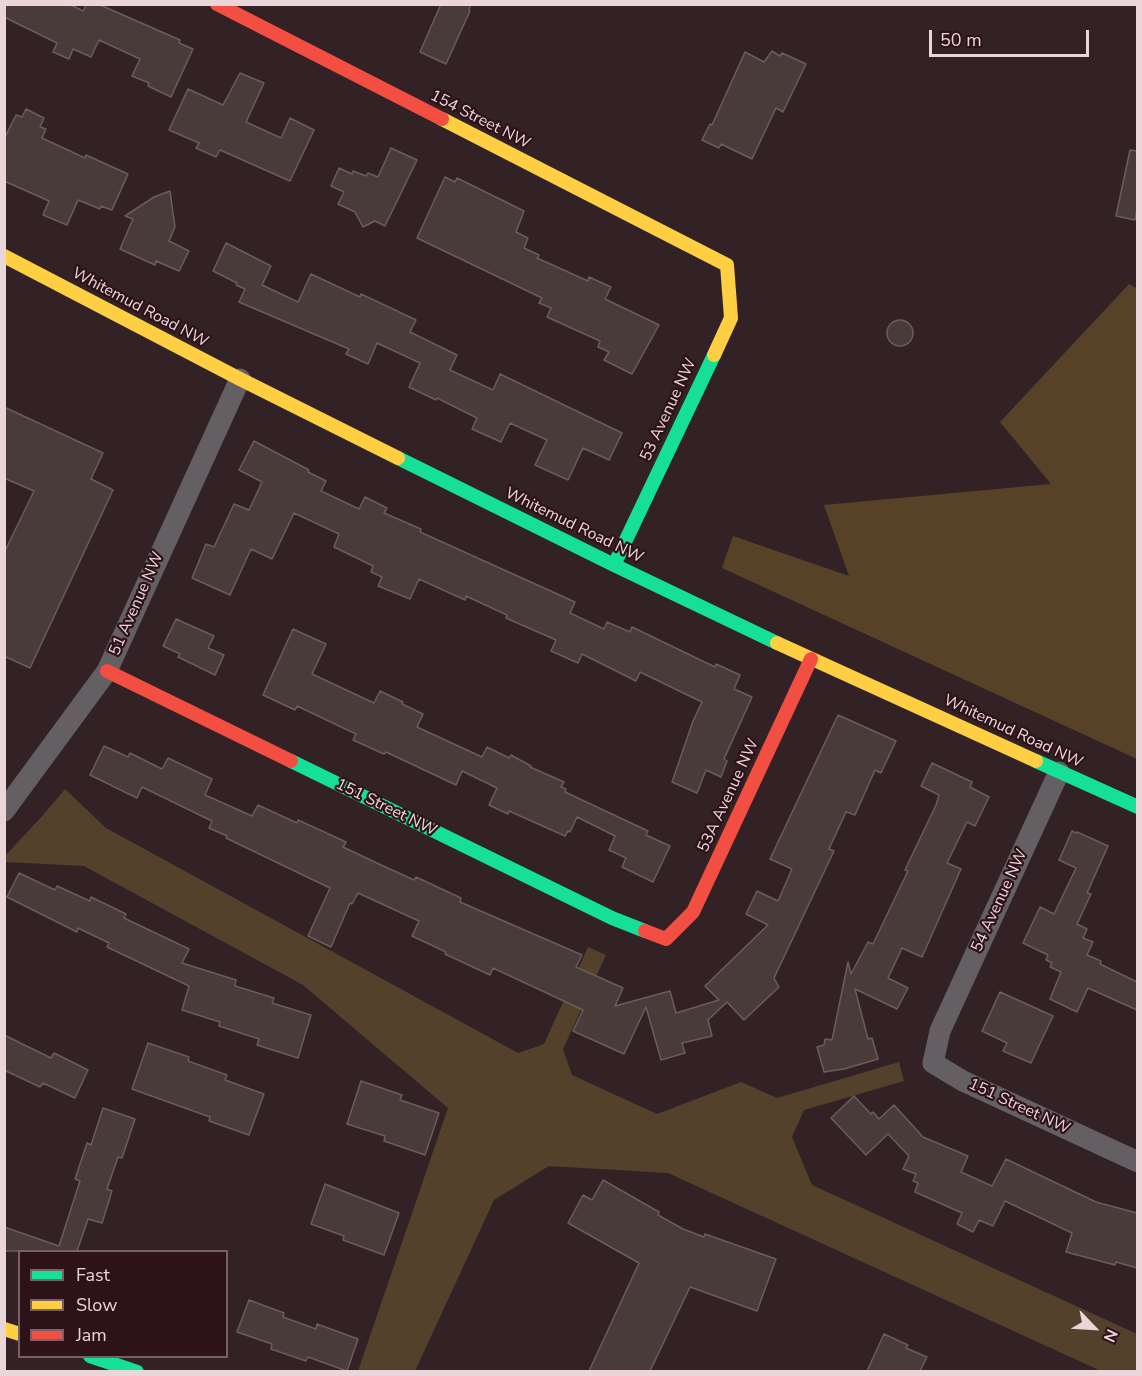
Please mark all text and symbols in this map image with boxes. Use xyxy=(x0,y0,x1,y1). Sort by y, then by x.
scale bar xyxy=(932,18,1092,56)
text: 50 m xyxy=(940,28,982,52)
street label: 154 Street NW xyxy=(427,86,533,154)
street label: Whitemud Road NW xyxy=(69,264,211,352)
street label: 53 Avenue NW xyxy=(637,355,701,465)
street label: Whitemud Road NW xyxy=(502,484,646,568)
street label: 51 Avenue NW xyxy=(106,549,168,659)
street label: Whitemud Road NW xyxy=(940,691,1086,773)
street label: 53A Avenue NW xyxy=(694,736,764,856)
street label: 151 Street NW xyxy=(332,775,440,841)
street label: 54 Avenue NW xyxy=(968,846,1032,956)
street label: 151 Street NW xyxy=(965,1075,1073,1139)
legend xyxy=(18,1250,228,1358)
text: Fast xyxy=(76,1263,110,1287)
text: Slow xyxy=(76,1293,117,1317)
north arrow xyxy=(1064,1298,1124,1358)
text: Jam xyxy=(76,1323,107,1347)
text: N xyxy=(1098,1326,1123,1346)

